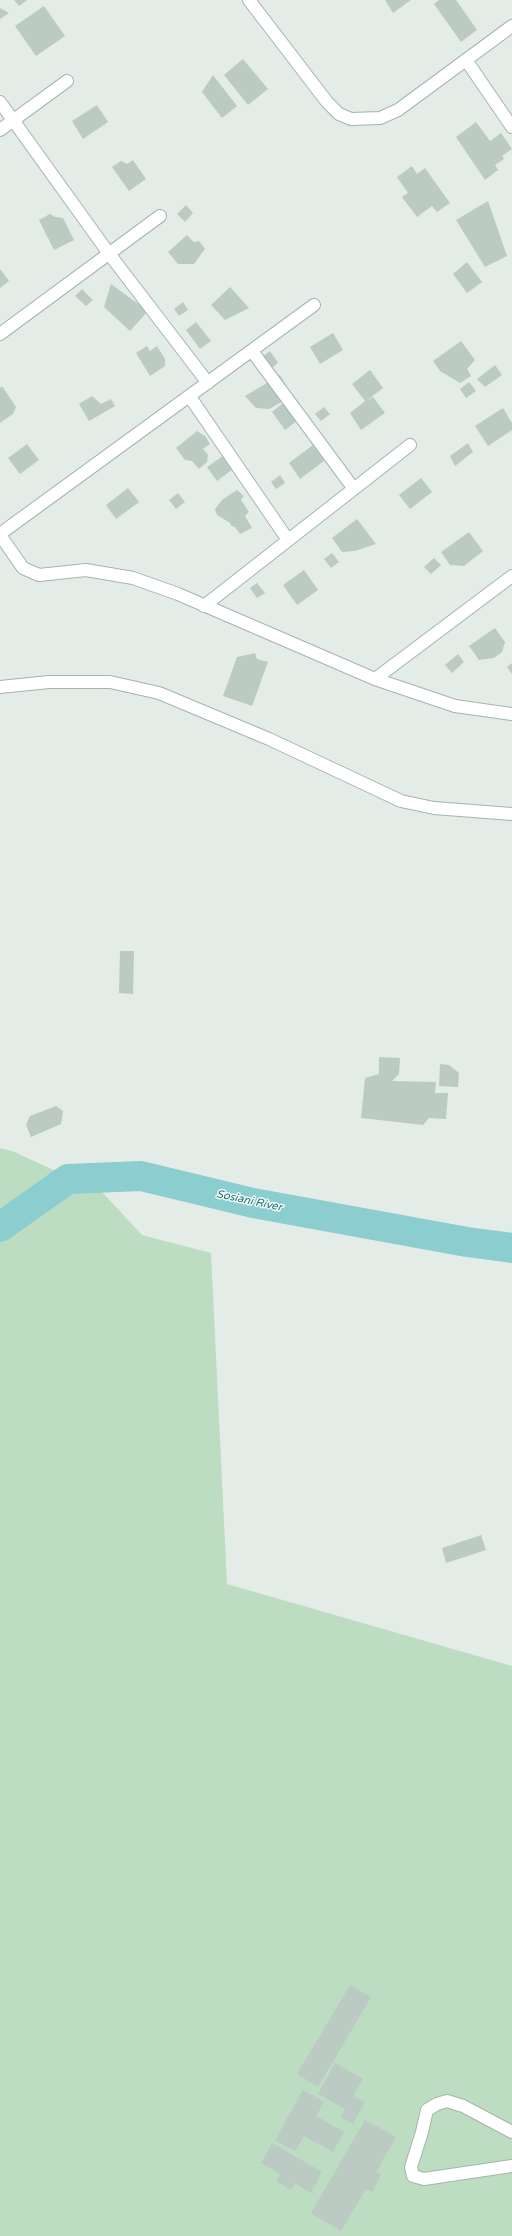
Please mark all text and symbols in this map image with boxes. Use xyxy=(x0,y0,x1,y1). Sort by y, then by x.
water label: Sosiani River xyxy=(215,1188,283,1214)

